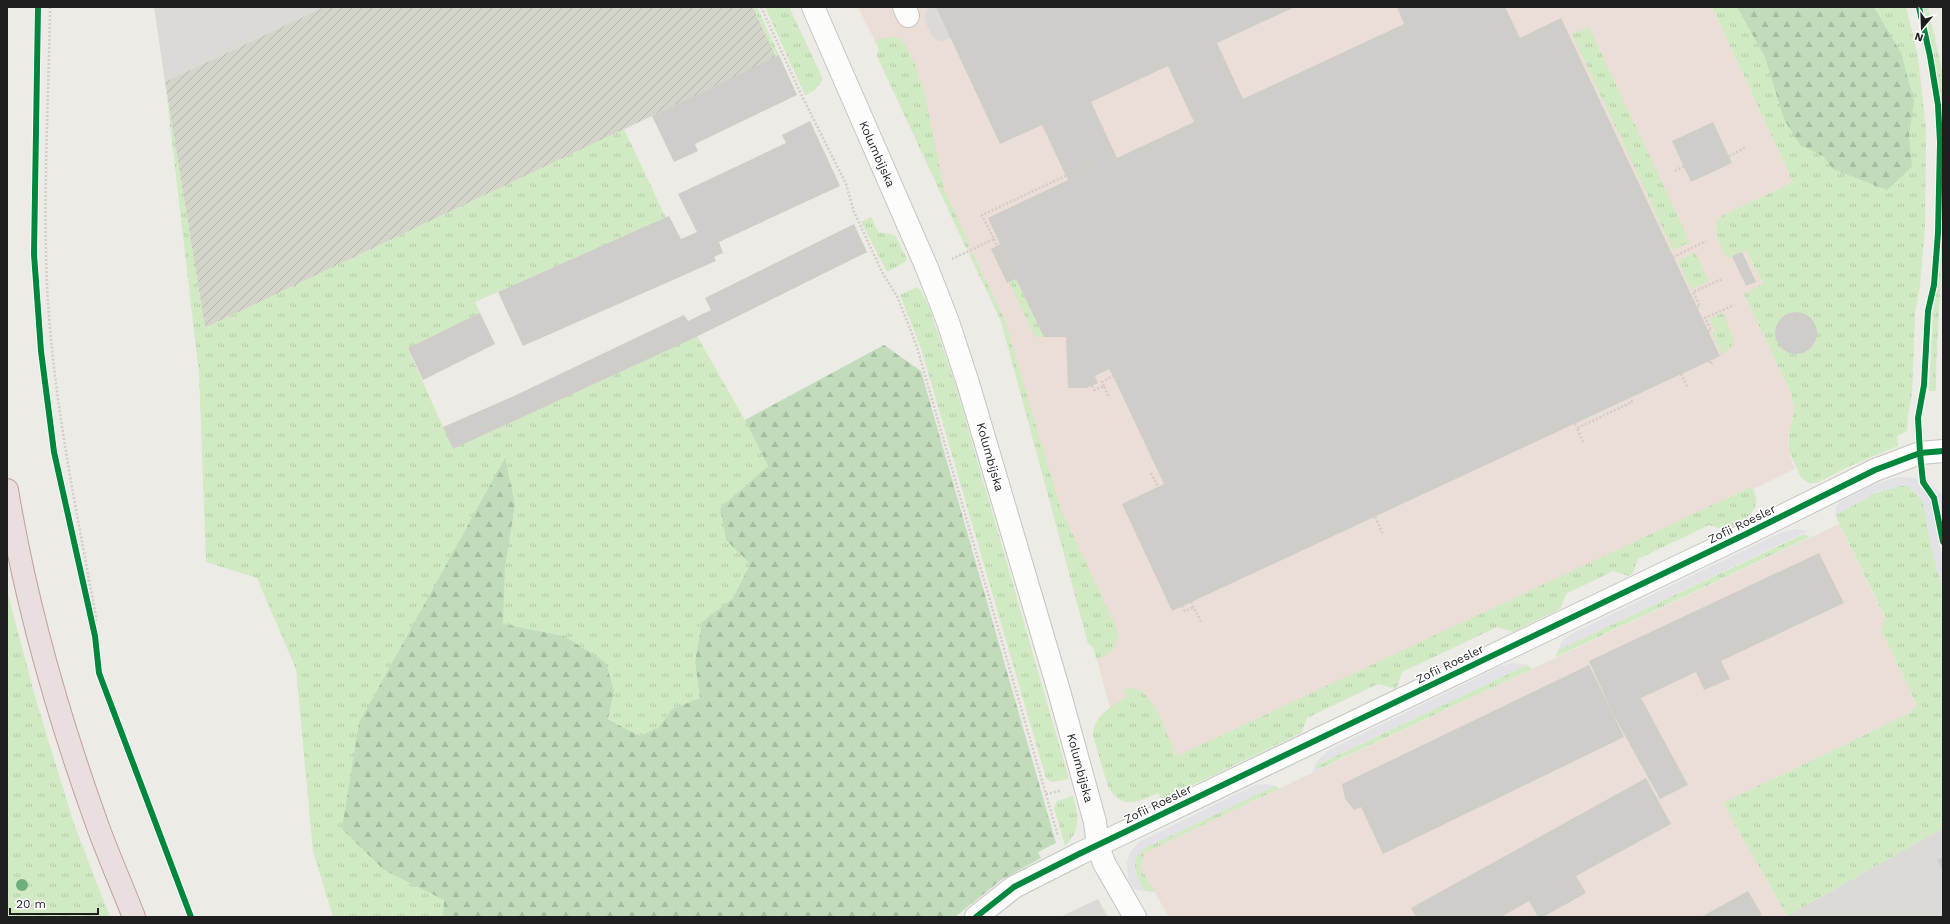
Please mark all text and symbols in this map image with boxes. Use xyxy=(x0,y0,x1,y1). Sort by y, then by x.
north arrow xyxy=(1902,8,1942,48)
text: N xyxy=(1913,30,1925,44)
street label: Kolumbijska xyxy=(856,119,898,189)
street label: Kolumbijska xyxy=(974,421,1007,493)
street label: Zofii Roesler xyxy=(1706,502,1778,546)
street label: Zofii Roesler xyxy=(1414,642,1486,686)
street label: Kolumbijska xyxy=(1064,732,1096,804)
street label: Zofii Roesler xyxy=(1122,782,1194,826)
scale bar xyxy=(10,890,98,916)
text: 20 m xyxy=(16,897,46,911)

